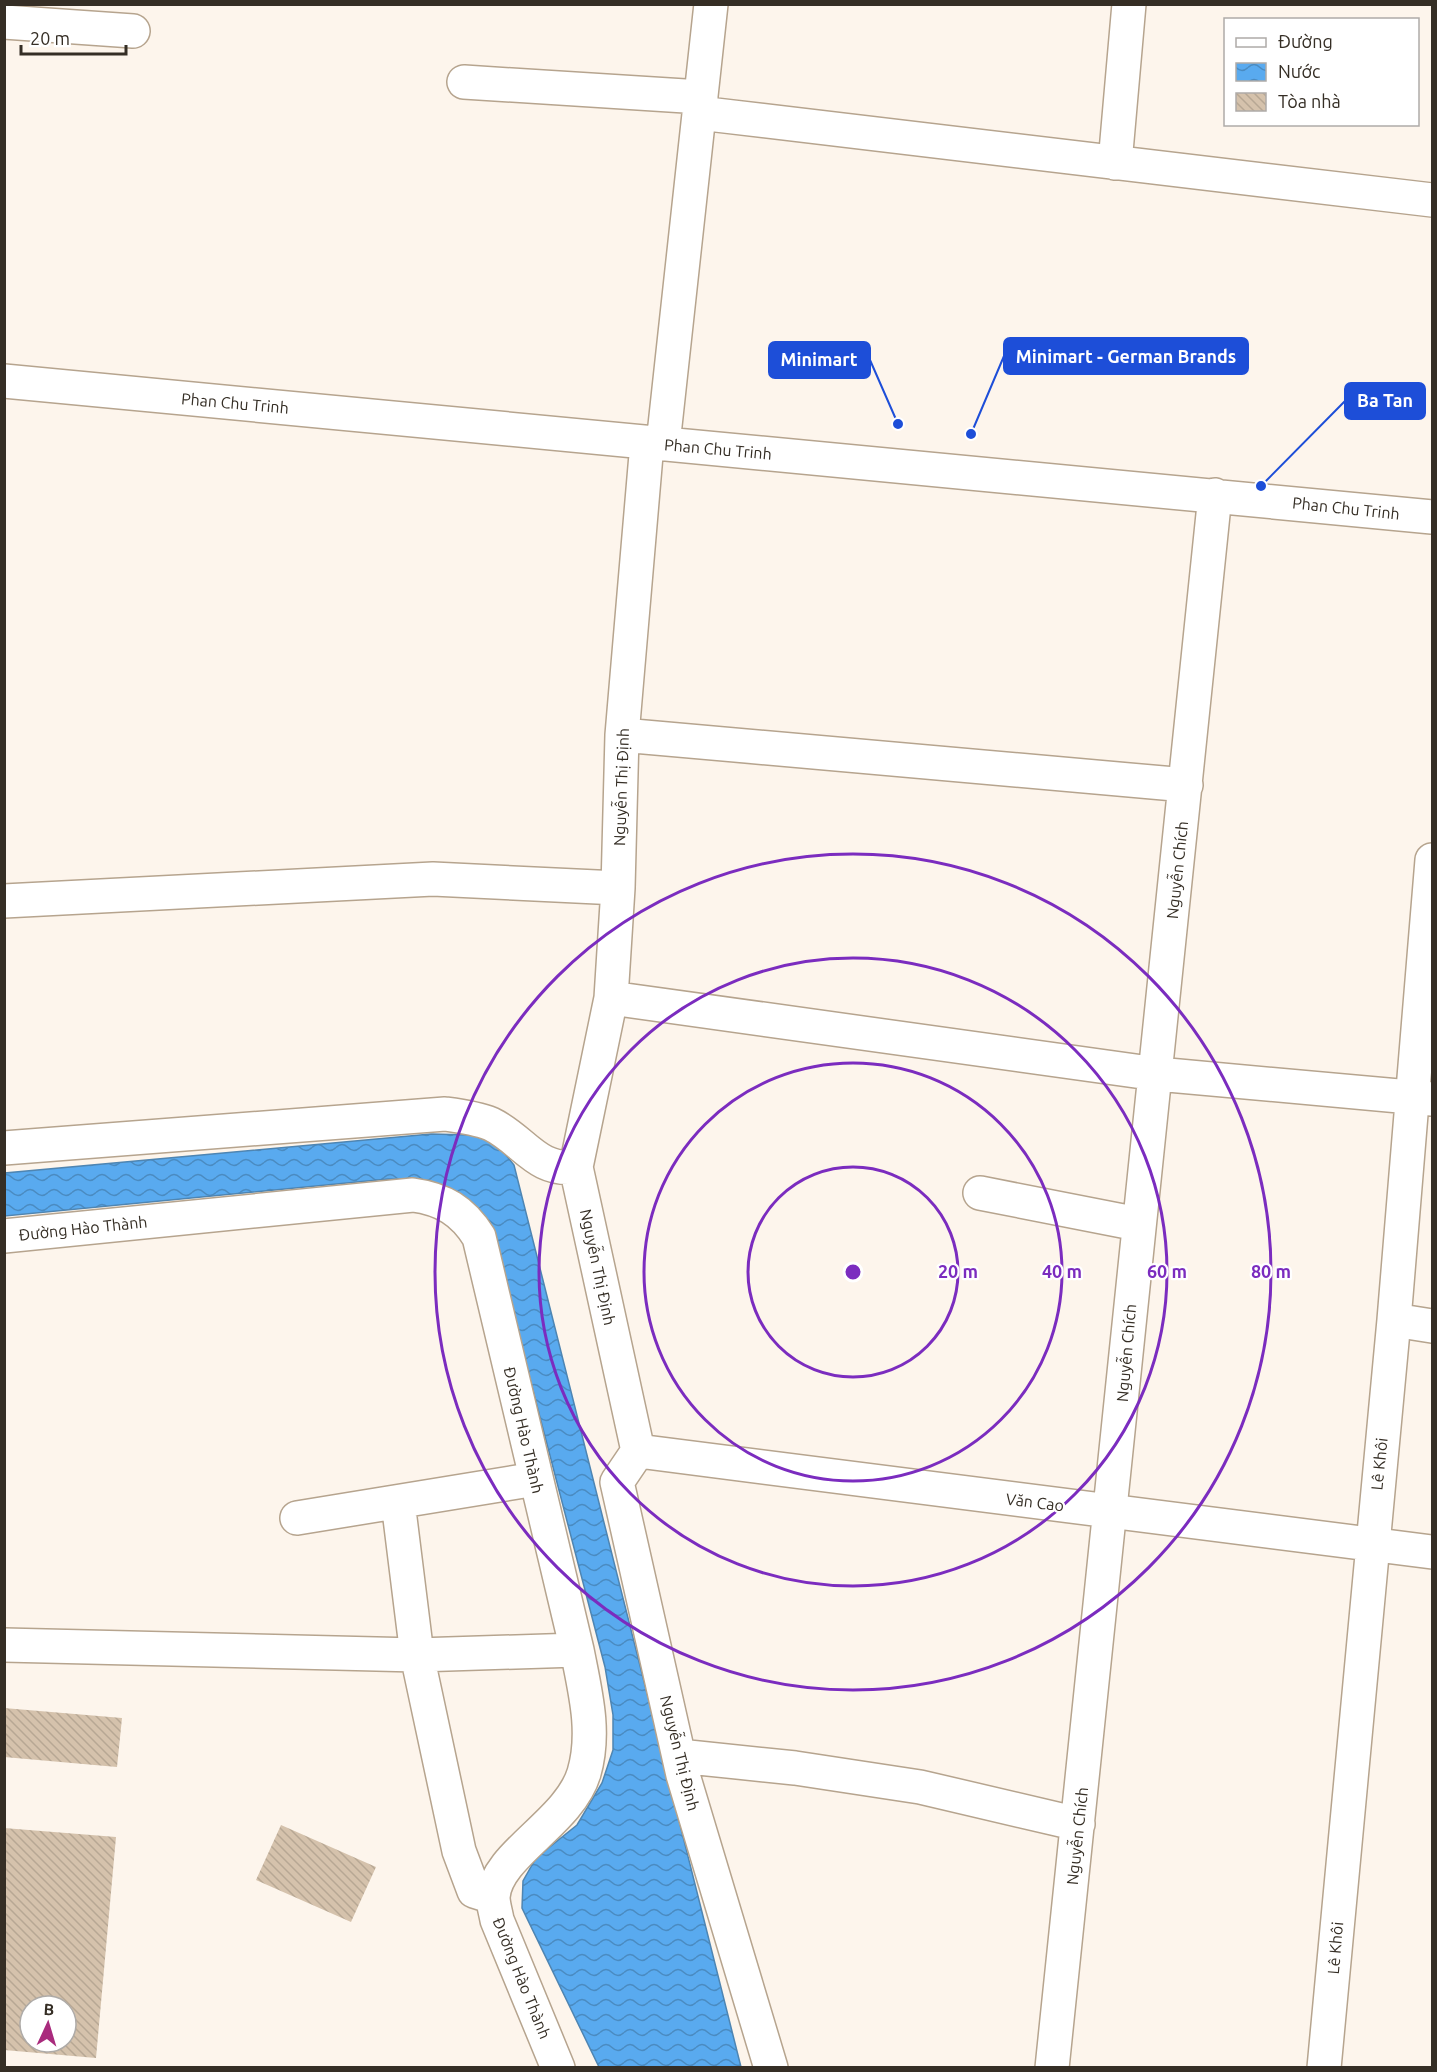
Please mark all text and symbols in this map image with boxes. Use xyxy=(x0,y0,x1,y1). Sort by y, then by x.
scale bar xyxy=(21,18,126,56)
legend xyxy=(1224,18,1419,126)
text: 20 m xyxy=(30,28,70,48)
text: Đường xyxy=(1278,31,1333,51)
text: Nước xyxy=(1278,61,1320,81)
text: Tòa nhà xyxy=(1278,91,1341,111)
callout: Minimart - German Brands xyxy=(1004,338,1248,374)
callout: Minimart xyxy=(769,342,870,378)
text: Minimart - German Brands xyxy=(1016,346,1236,366)
text: Minimart xyxy=(780,349,858,369)
callout: Ba Tan xyxy=(1345,383,1425,419)
street label: Phan Chu Trinh xyxy=(180,389,290,417)
text: Ba Tan xyxy=(1357,390,1413,410)
street label: Phan Chu Trinh xyxy=(663,435,773,463)
street label: Phan Chu Trinh xyxy=(1291,493,1401,523)
street label: Nguyễn Thị Định xyxy=(607,727,632,846)
street label: Nguyễn Chích xyxy=(1160,820,1191,920)
street label: Nguyễn Thị Định xyxy=(577,1207,622,1327)
street label: Đường Hào Thành xyxy=(18,1212,148,1244)
text: 20 m xyxy=(938,1261,978,1281)
text: 40 m xyxy=(1042,1261,1082,1281)
text: 60 m xyxy=(1147,1261,1187,1281)
text: 80 m xyxy=(1251,1261,1291,1281)
centre of rings xyxy=(843,1262,863,1282)
street label: Nguyễn Chích xyxy=(1110,1303,1139,1403)
street label: Đường Hào Thành xyxy=(501,1365,547,1495)
street label: Lê Khôi xyxy=(1367,1437,1391,1491)
street label: Văn Cao xyxy=(1005,1490,1065,1514)
street label: Nguyễn Thị Định xyxy=(657,1693,706,1813)
street label: Nguyễn Chích xyxy=(1060,1786,1091,1886)
street label: Đường Hào Thành xyxy=(489,1915,555,2041)
street label: Lê Khôi xyxy=(1324,1921,1346,1975)
north arrow xyxy=(18,1994,78,2054)
text: B xyxy=(43,2000,55,2018)

